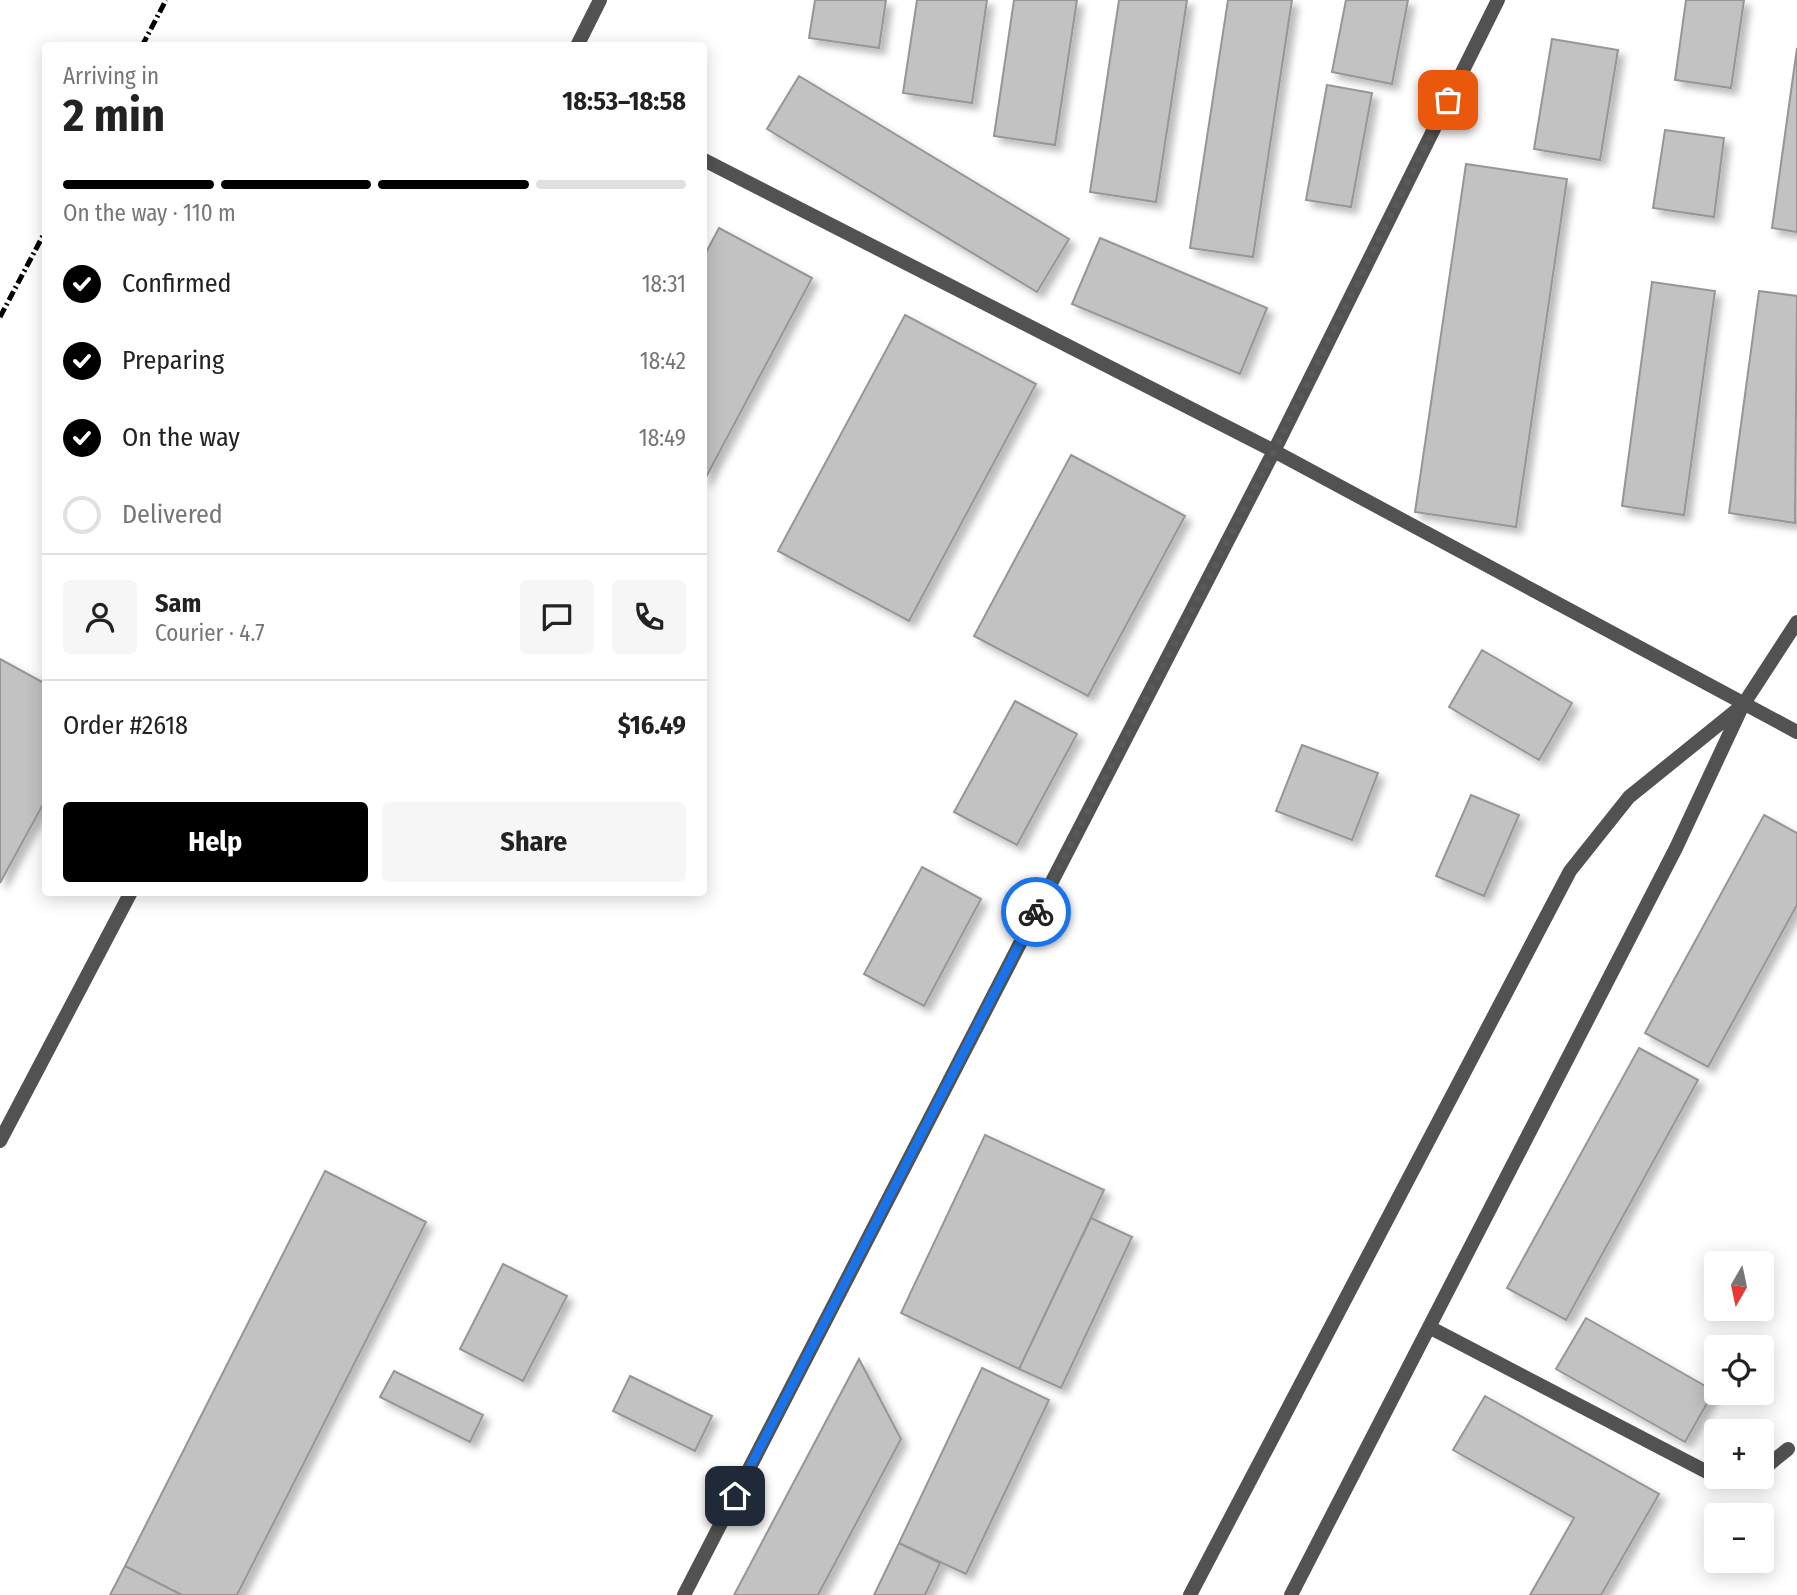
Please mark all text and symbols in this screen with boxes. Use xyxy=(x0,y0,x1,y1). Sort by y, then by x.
text: Arriving in xyxy=(63,62,159,90)
pin xyxy=(1418,70,1478,130)
icon: bag xyxy=(1429,81,1467,119)
text: 18:53–18:58 xyxy=(562,86,686,117)
text: 2 min xyxy=(63,88,165,143)
text: On the way · 110 m xyxy=(63,199,236,227)
icon: check xyxy=(63,265,101,303)
text: Confirmed xyxy=(122,268,232,299)
text: 18:31 xyxy=(642,270,686,298)
icon: check xyxy=(63,342,101,380)
text: Preparing xyxy=(122,345,224,376)
text: 18:42 xyxy=(640,347,686,375)
icon: check xyxy=(63,419,101,457)
text: On the way xyxy=(122,422,240,453)
text: 18:49 xyxy=(639,424,686,452)
text: Delivered xyxy=(122,499,223,530)
button: person xyxy=(63,580,137,654)
button: chat xyxy=(520,580,594,654)
button: phone xyxy=(612,580,686,654)
text: Sam xyxy=(155,588,201,619)
text: Courier · 4.7 xyxy=(155,619,265,647)
text: Order #2618 xyxy=(63,710,188,741)
text: $16.49 xyxy=(618,710,686,741)
button: Help xyxy=(63,802,368,882)
button: Share xyxy=(382,802,686,882)
courier xyxy=(1001,877,1071,947)
icon: bike xyxy=(1017,893,1055,931)
north arrow xyxy=(1704,1251,1774,1321)
map controls xyxy=(1704,1251,1774,1573)
button: locate xyxy=(1704,1335,1774,1405)
button: + xyxy=(1704,1419,1774,1489)
pin xyxy=(705,1466,765,1526)
icon: home xyxy=(716,1477,754,1515)
button: − xyxy=(1704,1503,1774,1573)

